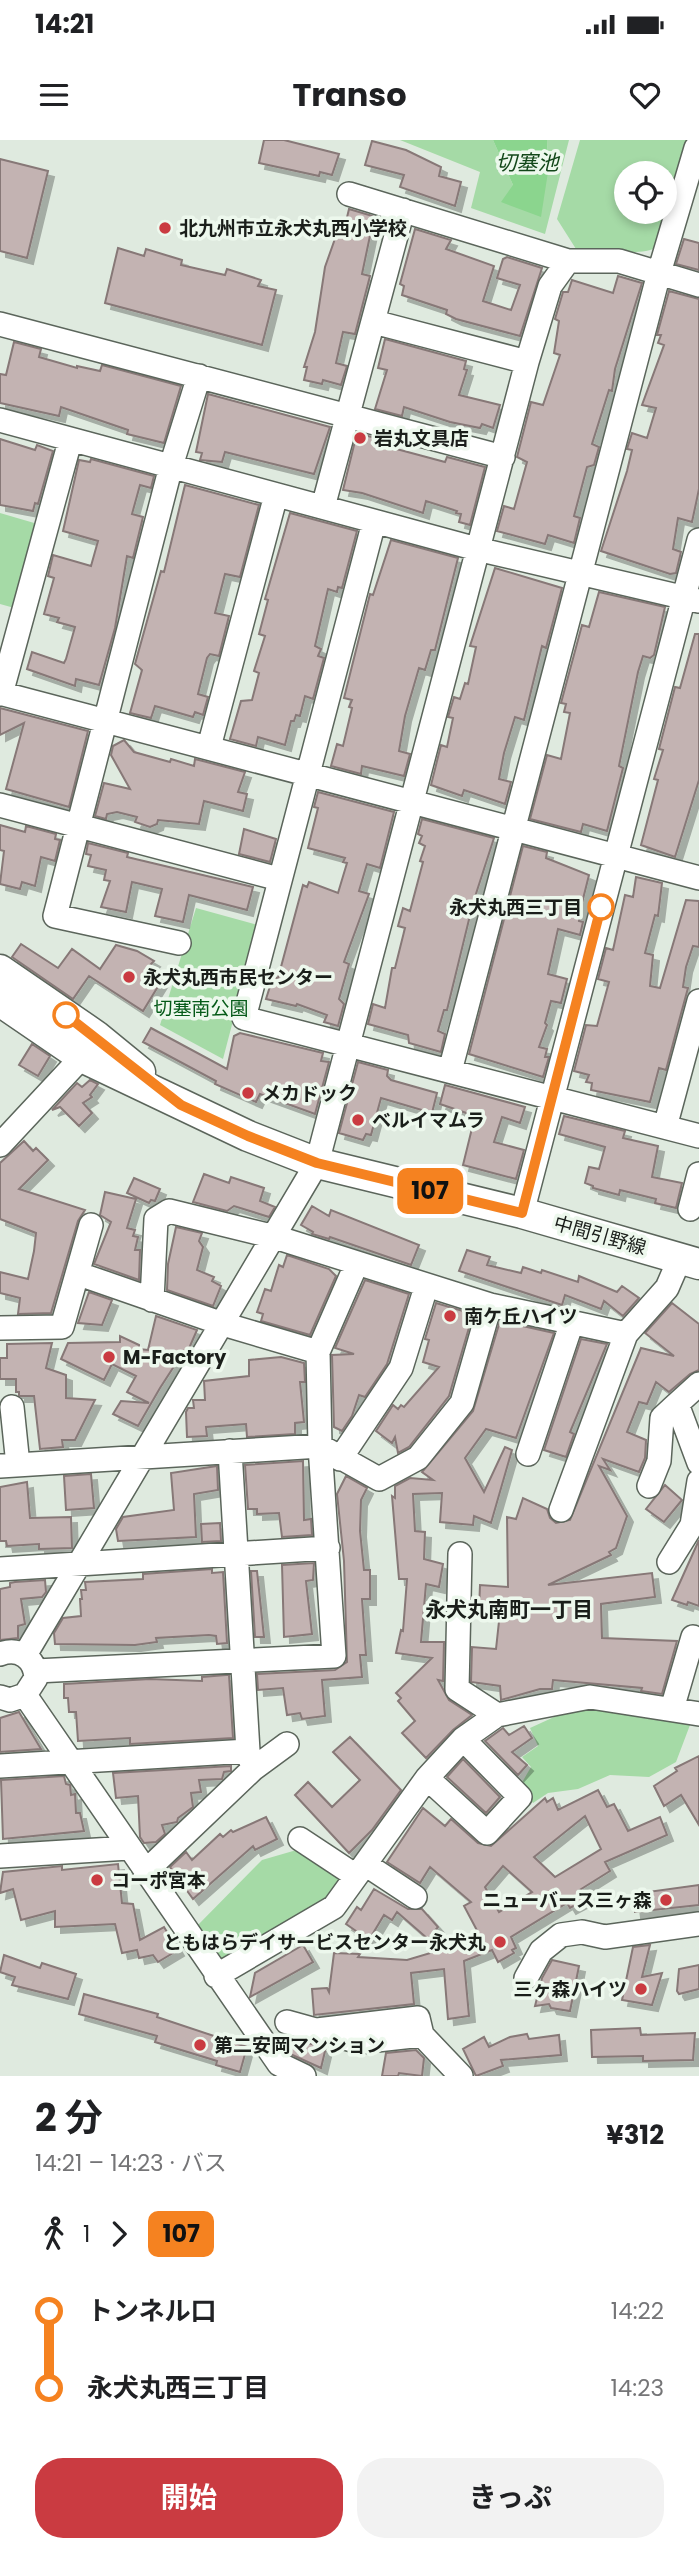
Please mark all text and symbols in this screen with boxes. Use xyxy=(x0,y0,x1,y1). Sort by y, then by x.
text: 14:21 xyxy=(35,6,94,42)
text: Transo xyxy=(292,72,407,117)
icon: menu xyxy=(35,76,73,114)
icon: heart xyxy=(626,76,664,114)
water label: 切塞池 xyxy=(496,148,560,177)
map controls xyxy=(614,161,677,224)
button: locate xyxy=(614,161,677,224)
place label: 北九州市立永犬丸西小学校 xyxy=(179,215,407,242)
marker: 北九州市立永犬丸西小学校 xyxy=(157,220,173,236)
place label: 岩丸文具店 xyxy=(374,425,469,452)
marker: 岩丸文具店 xyxy=(352,430,368,446)
place label: 永犬丸西三丁目 xyxy=(449,894,582,921)
marker: 永犬丸西三丁目 xyxy=(588,894,614,920)
place label: 永犬丸西市民センター xyxy=(143,964,333,991)
marker: 永犬丸西市民センター xyxy=(121,969,137,985)
park label: 切塞南公園 xyxy=(153,995,249,1022)
unlabelled marker xyxy=(53,1002,79,1028)
place label: メカドック xyxy=(262,1080,357,1107)
marker: メカドック xyxy=(240,1085,256,1101)
place label: ベルイマムラ xyxy=(372,1107,485,1134)
marker: ベルイマムラ xyxy=(350,1112,366,1128)
line badge: 107 xyxy=(390,1168,470,1214)
text: 107 xyxy=(411,1174,449,1207)
street label: 中間引野線 xyxy=(550,1209,649,1262)
place label: 南ケ丘ハイツ xyxy=(464,1303,578,1330)
marker: 南ケ丘ハイツ xyxy=(442,1308,458,1324)
place label: M-Factory xyxy=(123,1344,227,1371)
marker: M-Factory xyxy=(101,1349,117,1365)
district label: 永犬丸南町一丁目 xyxy=(425,1595,593,1624)
place label: コーポ宮本 xyxy=(111,1867,206,1894)
marker: コーポ宮本 xyxy=(89,1872,105,1888)
place label: ニューバース三ヶ森 xyxy=(482,1887,652,1914)
marker: ニューバース三ヶ森 xyxy=(658,1892,674,1908)
place label: ともはらデイサービスセンター永犬丸 xyxy=(163,1929,486,1956)
marker: ともはらデイサービスセンター永犬丸 xyxy=(492,1934,508,1950)
place label: 三ヶ森ハイツ xyxy=(513,1976,627,2003)
marker: 三ヶ森ハイツ xyxy=(633,1981,649,1997)
place label: 第二安岡マンション xyxy=(214,2032,385,2059)
marker: 第二安岡マンション xyxy=(192,2037,208,2053)
text: 2 分 xyxy=(35,2091,103,2144)
text: ¥312 xyxy=(606,2117,664,2153)
text: 14:21 – 14:23 · バス xyxy=(35,2147,227,2179)
icon: walk xyxy=(35,2215,73,2253)
icon: forward xyxy=(100,2215,138,2253)
text: 107 xyxy=(162,2217,200,2250)
text: 1 xyxy=(83,2218,90,2250)
text: トンネル口 xyxy=(87,2293,216,2329)
text: 14:22 xyxy=(611,2295,664,2327)
text: 永犬丸西三丁目 xyxy=(87,2370,269,2406)
text: 14:23 xyxy=(611,2372,664,2404)
button: 開始 xyxy=(35,2458,343,2538)
button: きっぷ xyxy=(357,2458,664,2538)

